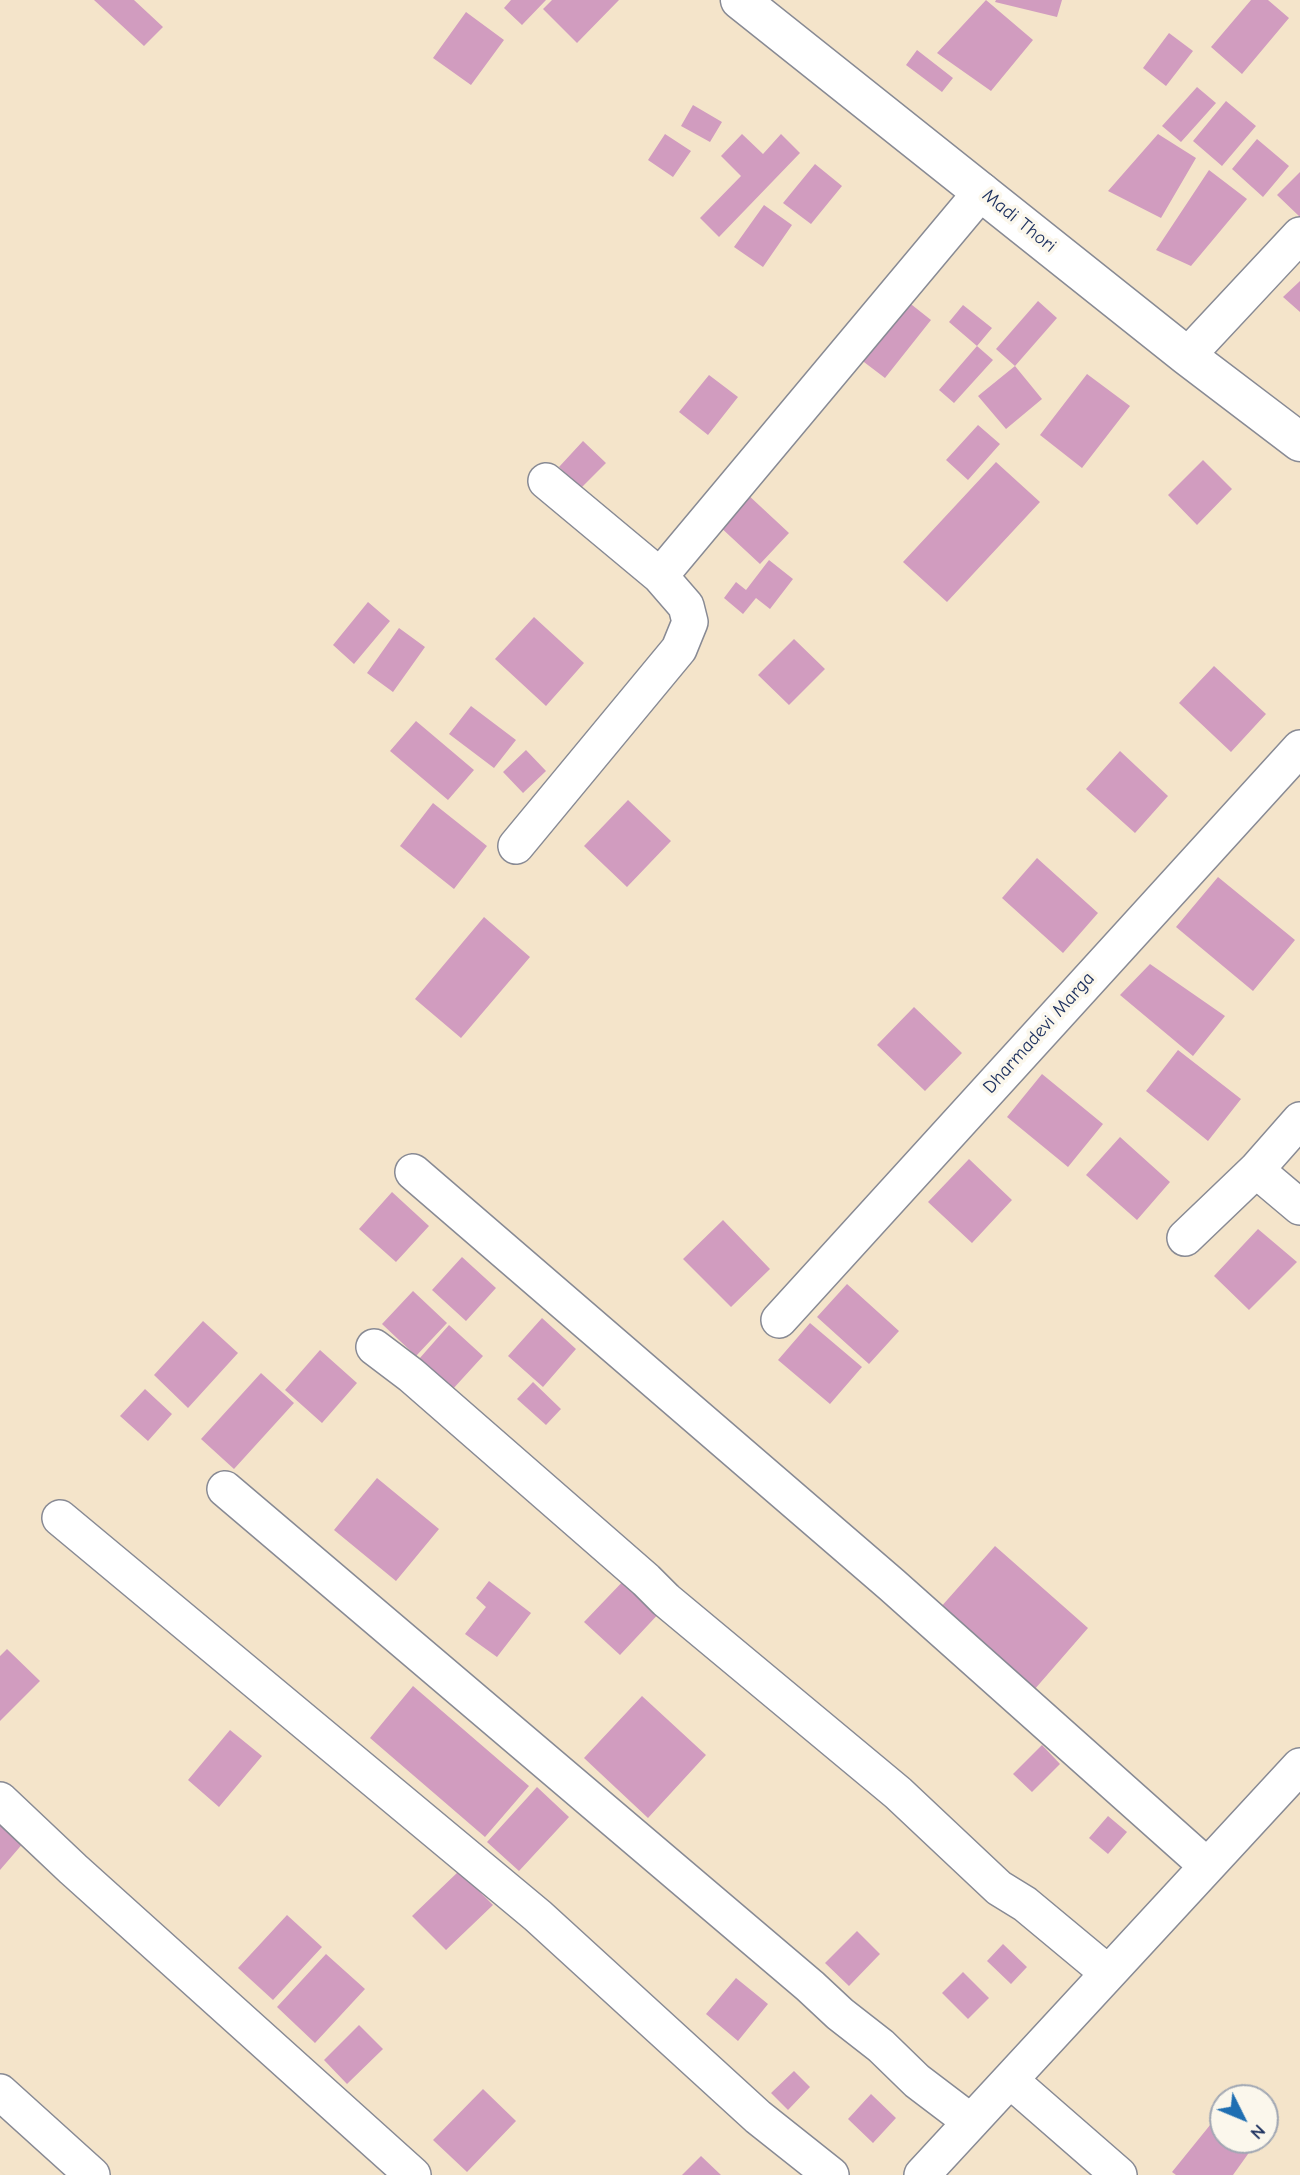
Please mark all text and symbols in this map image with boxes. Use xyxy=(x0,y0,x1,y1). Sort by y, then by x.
street label: Madi Thori xyxy=(977,184,1061,258)
street label: Dharmadevi Marga xyxy=(978,967,1100,1099)
north arrow xyxy=(1209,2084,1279,2154)
text: N xyxy=(1246,2120,1270,2144)

